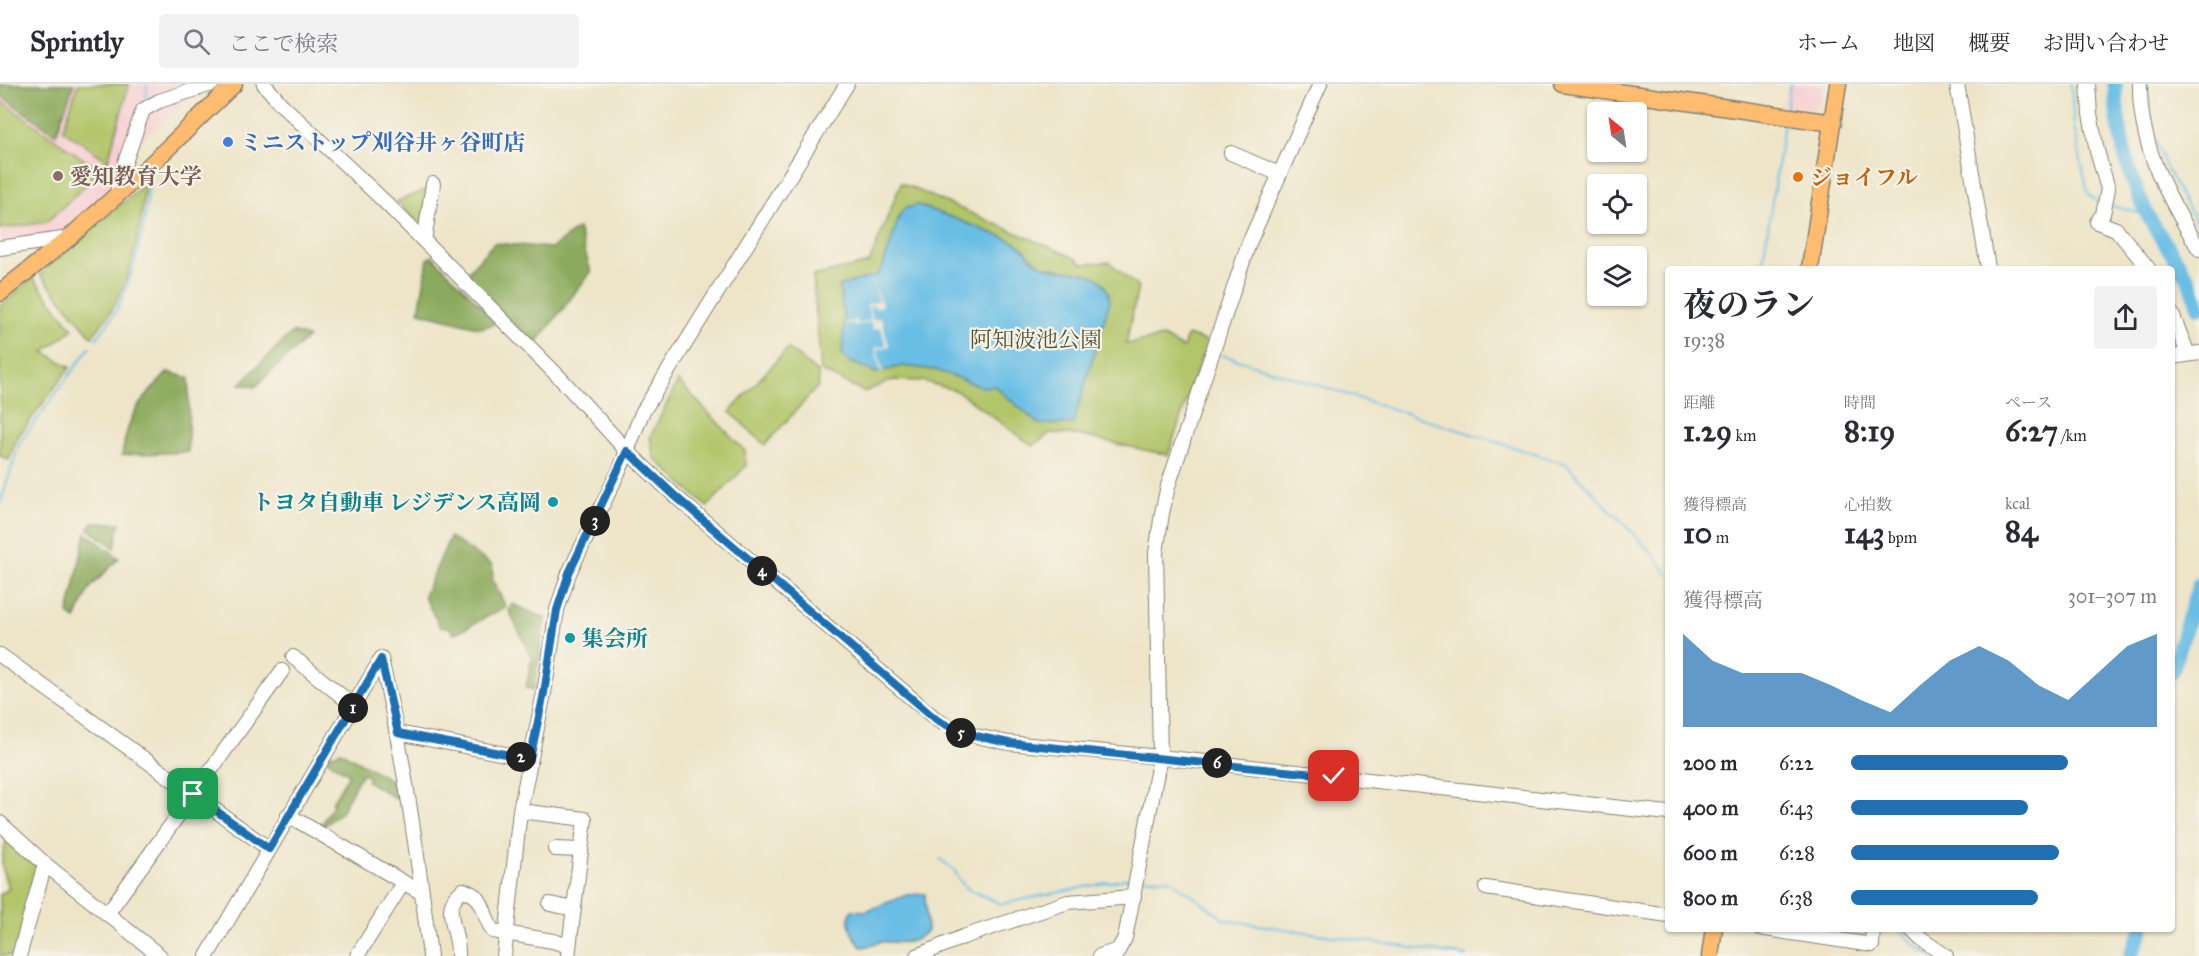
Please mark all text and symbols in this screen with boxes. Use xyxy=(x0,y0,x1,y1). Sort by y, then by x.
search box xyxy=(159,14,579,68)
text: Sprintly xyxy=(30,24,123,59)
icon: search xyxy=(180,25,213,58)
text: ここで検索 xyxy=(228,30,338,57)
text: ホーム xyxy=(1797,30,1860,56)
text: 地図 xyxy=(1893,30,1935,56)
text: 概要 xyxy=(1968,30,2010,56)
text: お問い合わせ xyxy=(2043,30,2169,56)
north arrow xyxy=(1587,102,1647,162)
map controls xyxy=(1587,102,1647,306)
place label: ミニストップ刈谷井ヶ谷町店 xyxy=(240,129,525,156)
marker: ミニストップ刈谷井ヶ谷町店 xyxy=(221,135,235,149)
place label: 愛知教育大学 xyxy=(70,163,202,190)
place label: ジョイフル xyxy=(1810,164,1918,191)
marker: 愛知教育大学 xyxy=(51,169,65,183)
marker: ジョイフル xyxy=(1791,170,1805,184)
button: locate xyxy=(1587,174,1647,234)
button: layers xyxy=(1587,246,1647,306)
text: 夜のラン xyxy=(1683,285,1815,325)
button: share xyxy=(2094,286,2157,349)
park label: 阿知波池公園 xyxy=(970,326,1102,353)
text: 19:38 xyxy=(1683,328,1725,352)
text: 距離 xyxy=(1683,393,1715,412)
text: 時間 xyxy=(1844,393,1876,412)
text: ペース xyxy=(2005,393,2052,412)
text: 1.29 xyxy=(1683,413,1732,449)
text: 8:19 xyxy=(1844,413,1895,449)
text: 6:27 xyxy=(2005,413,2058,449)
text: km xyxy=(1732,426,1756,445)
text: /km xyxy=(2058,426,2087,445)
place label: トヨタ自動車 レジデンス高岡 xyxy=(252,489,541,516)
text: kcal xyxy=(2005,494,2030,513)
marker: トヨタ自動車 レジデンス高岡 xyxy=(546,495,560,509)
text: 獲得標高 xyxy=(1683,495,1747,514)
text: 心拍数 xyxy=(1844,495,1892,514)
pin: 3 xyxy=(580,506,610,536)
text: 3 xyxy=(592,511,598,530)
text: 84 xyxy=(2005,513,2038,549)
text: 10 xyxy=(1683,515,1712,551)
text: 143 xyxy=(1844,515,1885,551)
text: m xyxy=(1712,528,1729,547)
text: bpm xyxy=(1885,528,1917,547)
pin: 4 xyxy=(747,556,777,586)
text: 4 xyxy=(758,561,766,580)
text: 301–307 m xyxy=(2068,584,2157,608)
text: 獲得標高 xyxy=(1683,588,1763,612)
place label: 集会所 xyxy=(582,625,648,652)
marker: 集会所 xyxy=(563,631,577,645)
pin: 1 xyxy=(338,693,368,723)
text: 1 xyxy=(350,698,356,717)
pin: 5 xyxy=(946,718,976,748)
text: 5 xyxy=(957,723,965,742)
pin: 2 xyxy=(506,742,536,772)
text: 2 xyxy=(517,747,525,766)
pin: 6 xyxy=(1202,748,1232,778)
pin xyxy=(1308,750,1359,801)
text: 200 m xyxy=(1683,751,1737,775)
text: 6:22 xyxy=(1779,751,1814,775)
text: 6 xyxy=(1213,753,1221,772)
icon: check xyxy=(1317,759,1350,792)
pin xyxy=(167,768,218,819)
icon: arrive xyxy=(176,777,209,810)
text: 400 m xyxy=(1683,796,1739,820)
text: 6:43 xyxy=(1779,796,1813,820)
text: 600 m xyxy=(1683,841,1738,865)
text: 6:28 xyxy=(1779,841,1815,865)
text: 800 m xyxy=(1683,886,1738,910)
text: 6:38 xyxy=(1779,886,1813,910)

